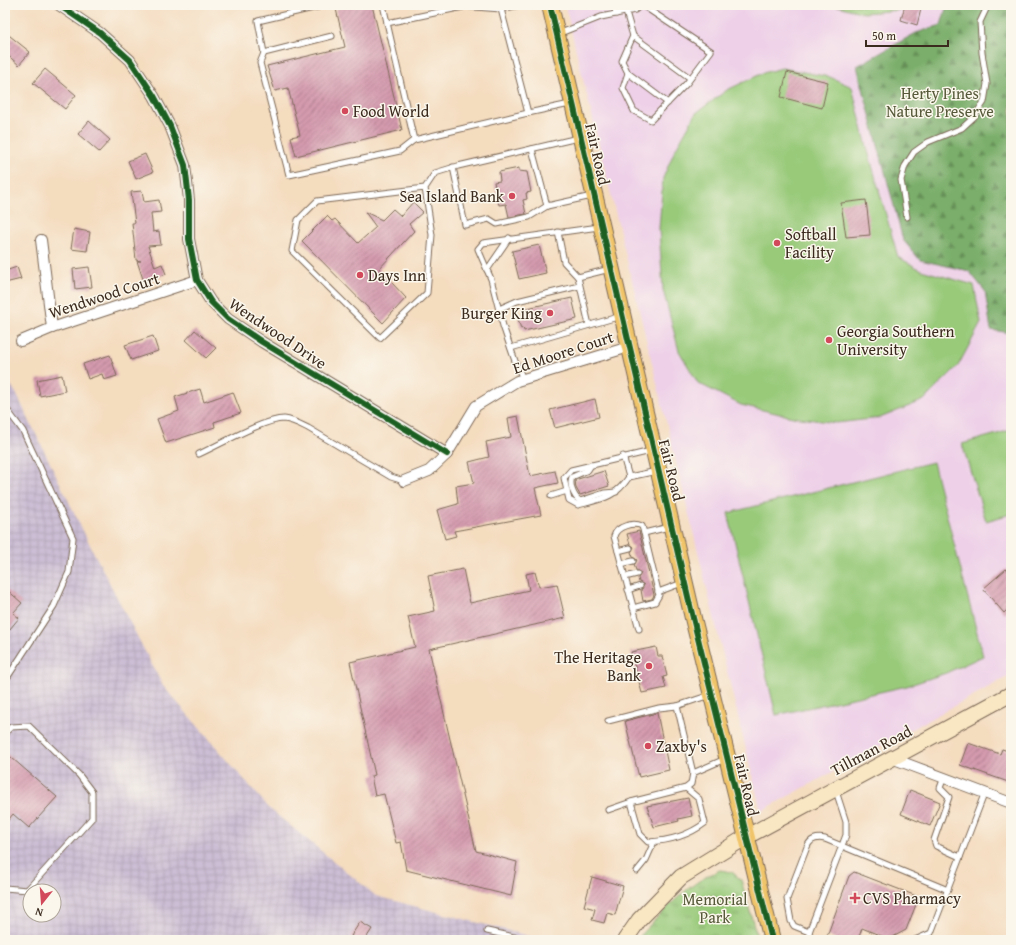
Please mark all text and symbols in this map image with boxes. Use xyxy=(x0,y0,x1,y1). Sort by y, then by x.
scale bar xyxy=(866,22,948,48)
text: 50 m xyxy=(872,27,896,44)
park label: Herty Pines Nature Preserve xyxy=(886,81,994,123)
place label: Food World xyxy=(353,99,430,123)
marker: Food World xyxy=(340,106,350,116)
street label: Fair Road xyxy=(579,121,617,188)
place label: Sea Island Bank xyxy=(399,184,505,208)
marker: Sea Island Bank xyxy=(507,191,517,201)
place label: Softball Facility xyxy=(785,222,837,264)
marker: Softball Facility xyxy=(772,238,782,248)
place label: Days Inn xyxy=(368,263,426,287)
street label: Wendwood Court xyxy=(45,266,163,324)
marker: Days Inn xyxy=(355,270,365,280)
street label: Wendwood Drive xyxy=(224,291,332,375)
place label: Burger King xyxy=(461,301,542,325)
marker: Burger King xyxy=(545,308,555,318)
place label: Georgia Southern University xyxy=(837,319,955,361)
street label: Ed Moore Court xyxy=(509,324,617,380)
marker: Georgia Southern University xyxy=(824,335,834,345)
street label: Fair Road xyxy=(653,437,691,504)
place label: The Heritage Bank xyxy=(554,645,642,687)
marker: The Heritage Bank xyxy=(644,661,654,671)
street label: Tillman Road xyxy=(826,718,916,782)
place label: Zaxby's xyxy=(656,734,707,758)
marker: Zaxby's xyxy=(643,741,653,751)
street label: Fair Road xyxy=(728,752,766,819)
north arrow xyxy=(22,883,62,923)
place label: CVS Pharmacy xyxy=(863,886,961,910)
park label: Memorial Park xyxy=(683,887,748,929)
marker: CVS Pharmacy xyxy=(850,893,860,903)
text: N xyxy=(33,904,45,921)

